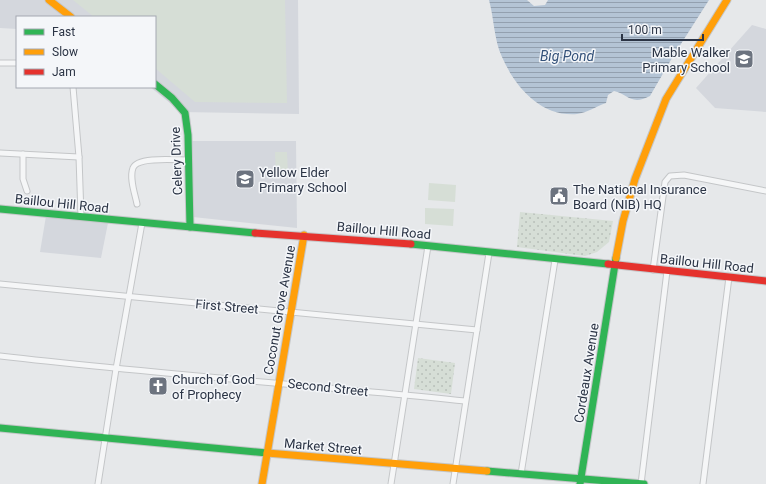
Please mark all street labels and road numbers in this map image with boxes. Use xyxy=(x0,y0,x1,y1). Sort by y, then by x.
street label: Celery Drive xyxy=(168,126,185,195)
street label: Baillou Hill Road xyxy=(14,191,110,216)
street label: Baillou Hill Road xyxy=(336,219,432,242)
street label: Coconut Grove Avenue xyxy=(261,244,298,376)
street label: Baillou Hill Road xyxy=(659,251,755,276)
street label: First Street xyxy=(195,296,259,317)
street label: Cordeaux Avenue xyxy=(571,322,602,424)
street label: Second Street xyxy=(287,376,369,399)
street label: Market Street xyxy=(283,436,362,457)

